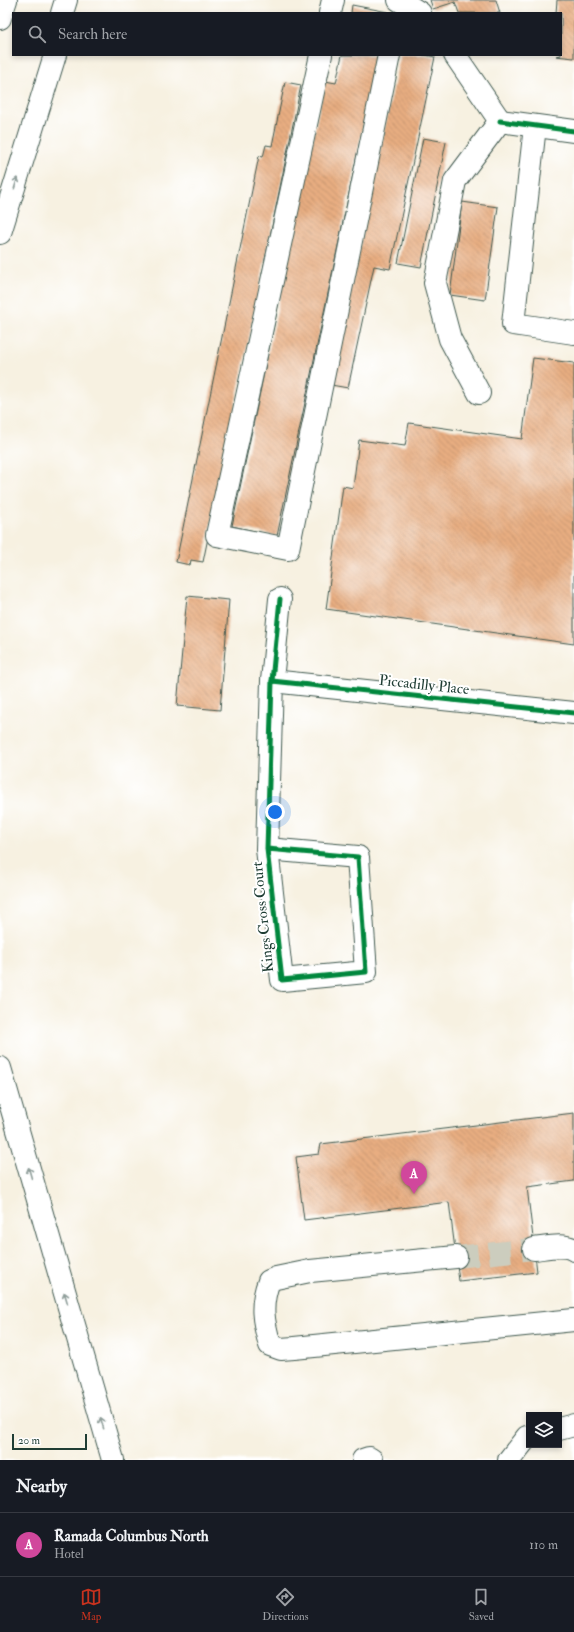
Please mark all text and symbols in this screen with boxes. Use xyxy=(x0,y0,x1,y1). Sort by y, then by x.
search box xyxy=(12,12,562,56)
icon: search xyxy=(26,23,48,45)
text: Search here xyxy=(58,25,127,44)
one-way arrow xyxy=(13,176,20,189)
street label: Piccadilly Place xyxy=(378,671,470,699)
your location xyxy=(265,802,285,822)
street label: Kings Cross Court xyxy=(248,861,278,973)
pin: A xyxy=(401,1161,427,1194)
one-way arrow xyxy=(26,1166,33,1179)
one-way arrow xyxy=(62,1291,69,1304)
map controls xyxy=(526,1412,562,1448)
button: layers xyxy=(526,1412,562,1448)
one-way arrow xyxy=(98,1416,105,1429)
scale bar xyxy=(12,1432,87,1451)
text: 20 m xyxy=(18,1434,40,1447)
text: Nearby xyxy=(16,1476,67,1497)
text: Ramada Columbus North xyxy=(54,1527,209,1546)
text: A xyxy=(25,1537,33,1553)
text: 110 m xyxy=(529,1537,558,1553)
text: Hotel xyxy=(54,1546,84,1562)
tab: Map xyxy=(80,1586,102,1623)
tab: Directions xyxy=(262,1586,309,1623)
tab: Saved xyxy=(469,1586,494,1623)

